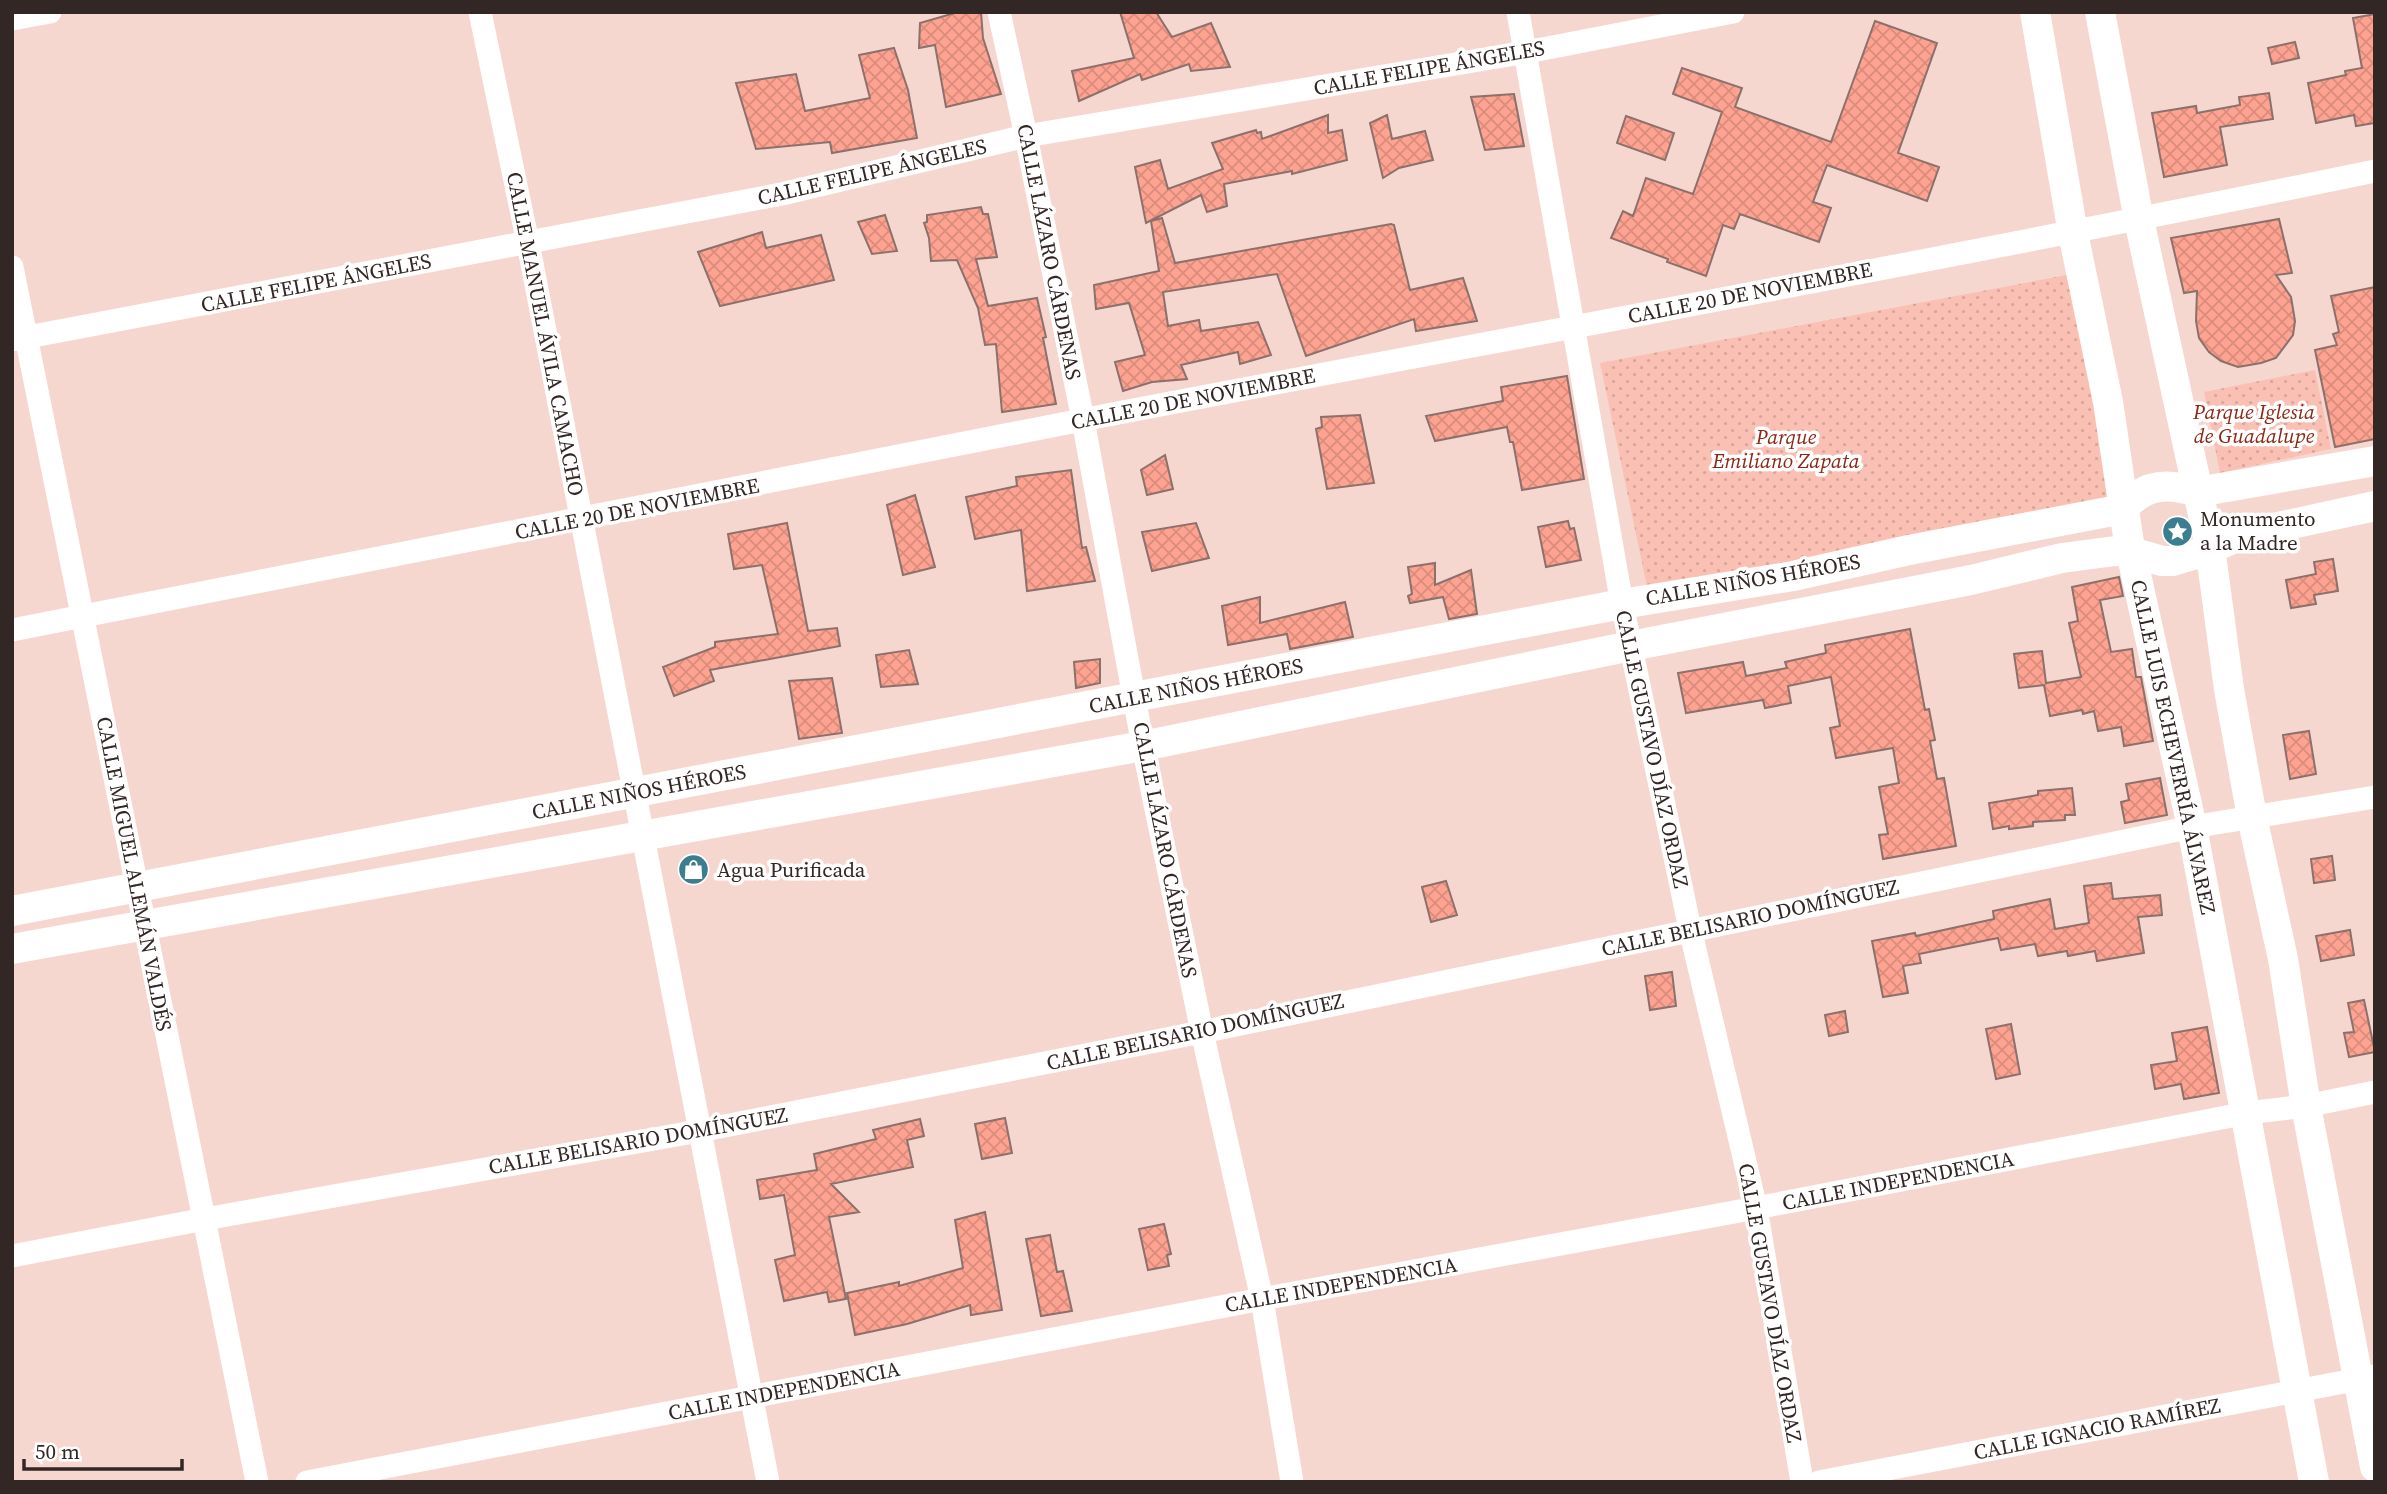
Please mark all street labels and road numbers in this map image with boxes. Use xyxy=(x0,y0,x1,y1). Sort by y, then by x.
street label: CALLE FELIPE ÁNGELES xyxy=(1311,33,1547,102)
street label: CALLE LÁZARO CÁRDENAS xyxy=(1010,121,1089,382)
street label: CALLE FELIPE ÁNGELES xyxy=(755,131,989,212)
street label: CALLE MANUEL ÁVILA CAMACHO xyxy=(500,169,591,498)
street label: CALLE FELIPE ÁNGELES xyxy=(198,246,434,319)
street label: CALLE 20 DE NOVIEMBRE xyxy=(1625,255,1874,330)
street label: CALLE 20 DE NOVIEMBRE xyxy=(1068,361,1317,436)
street label: CALLE 20 DE NOVIEMBRE xyxy=(512,471,761,546)
street label: CALLE NIÑOS HÉROES xyxy=(1643,546,1863,613)
street label: CALLE LUIS ECHEVERRÍA ÁLVAREZ xyxy=(2124,577,2223,917)
street label: CALLE GUSTAVO DÍAZ ORDAZ xyxy=(1609,607,1696,891)
street label: CALLE NIÑOS HÉROES xyxy=(1086,651,1305,720)
street label: CALLE MIGUEL ALEMÁN VALDÉS xyxy=(90,714,179,1034)
street label: CALLE LÁZARO CÁRDENAS xyxy=(1126,719,1205,980)
street label: CALLE NIÑOS HÉROES xyxy=(529,757,748,826)
street label: CALLE BELISARIO DOMÍNGUEZ xyxy=(1599,872,1902,963)
street label: CALLE BELISARIO DOMÍNGUEZ xyxy=(1044,986,1347,1077)
street label: CALLE BELISARIO DOMÍNGUEZ xyxy=(486,1100,790,1181)
street label: CALLE INDEPENDENCIA xyxy=(1779,1144,2016,1217)
street label: CALLE GUSTAVO DÍAZ ORDAZ xyxy=(1732,1161,1809,1445)
street label: CALLE INDEPENDENCIA xyxy=(1222,1250,1460,1319)
street label: CALLE INDEPENDENCIA xyxy=(665,1354,902,1427)
street label: CALLE IGNACIO RAMÍREZ xyxy=(1971,1390,2223,1467)

